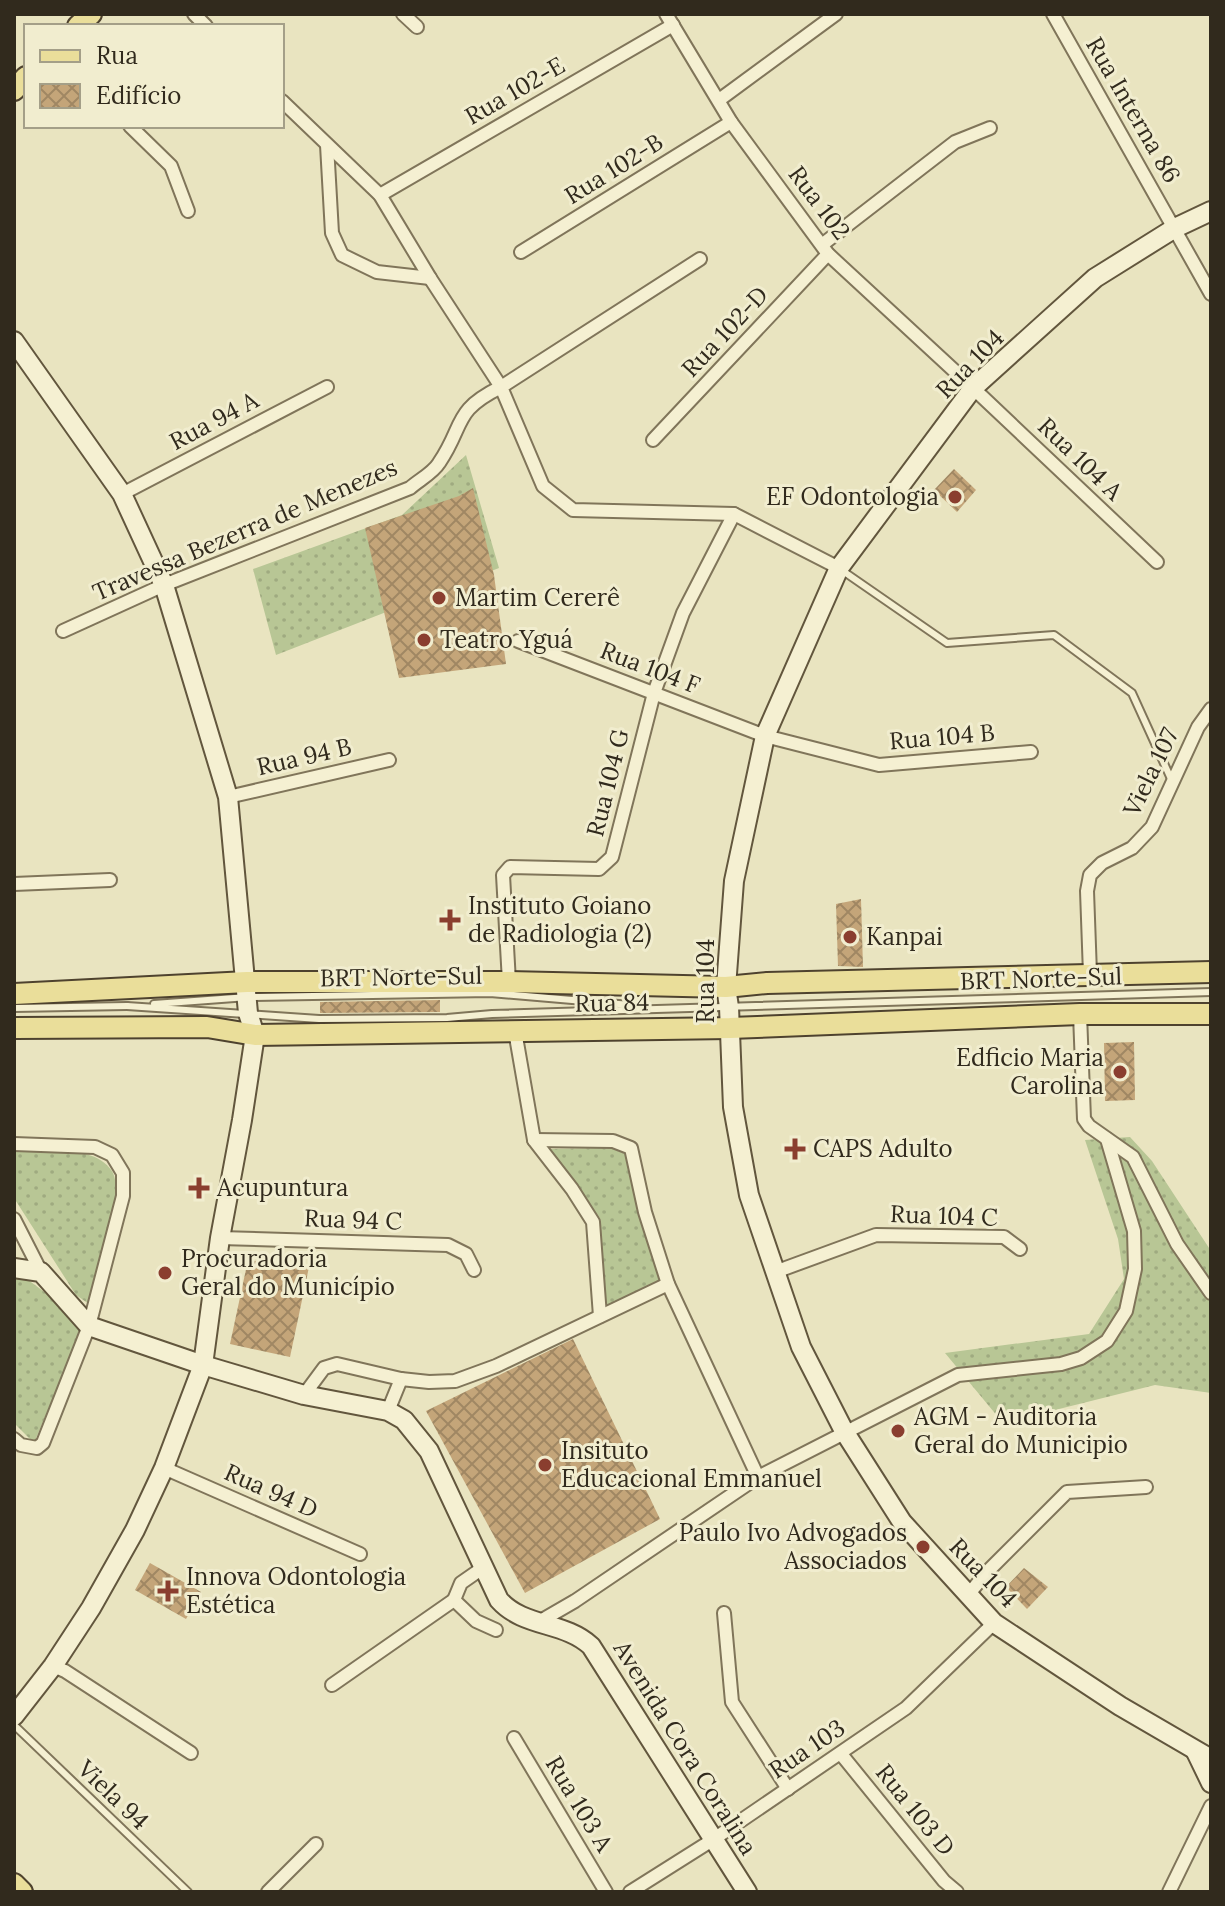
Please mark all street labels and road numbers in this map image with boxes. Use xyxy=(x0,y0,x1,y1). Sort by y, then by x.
street label: Rua Interna 86 xyxy=(1079,31,1188,188)
street label: Rua 102-E xyxy=(459,50,570,132)
street label: Rua 102-B xyxy=(559,126,669,211)
street label: Rua 102 xyxy=(782,160,857,246)
street label: Rua 102-D xyxy=(675,280,775,384)
street label: Rua 104 xyxy=(929,322,1010,405)
street label: Rua 94 A xyxy=(164,384,264,457)
street label: Rua 104 A xyxy=(1031,411,1130,507)
street label: Travessa Bezerra de Menezes xyxy=(88,451,402,608)
street label: Rua 104 F xyxy=(596,634,704,701)
street label: Rua 104 B xyxy=(888,716,996,757)
street label: Viela 107 xyxy=(1115,723,1185,822)
street label: Rua 104 G xyxy=(579,726,636,840)
street label: Rua 94 B xyxy=(254,731,354,782)
street label: Rua 104 xyxy=(690,939,721,1023)
street label: BRT Norte-Sul xyxy=(320,960,482,993)
street label: BRT Norte-Sul xyxy=(959,960,1123,997)
street label: Rua 84 xyxy=(574,986,650,1019)
street label: Rua 104 C xyxy=(890,1198,999,1233)
street label: Rua 94 C xyxy=(303,1202,403,1237)
street label: Rua 94 D xyxy=(220,1456,323,1525)
street label: Rua 104 xyxy=(943,1531,1024,1614)
street label: Avenida Cora Coralina xyxy=(606,1634,764,1861)
street label: Rua 103 xyxy=(763,1712,851,1785)
street label: Rua 103 A xyxy=(539,1750,621,1858)
street label: Viela 94 xyxy=(71,1753,155,1836)
street label: Rua 103 D xyxy=(869,1757,962,1862)

